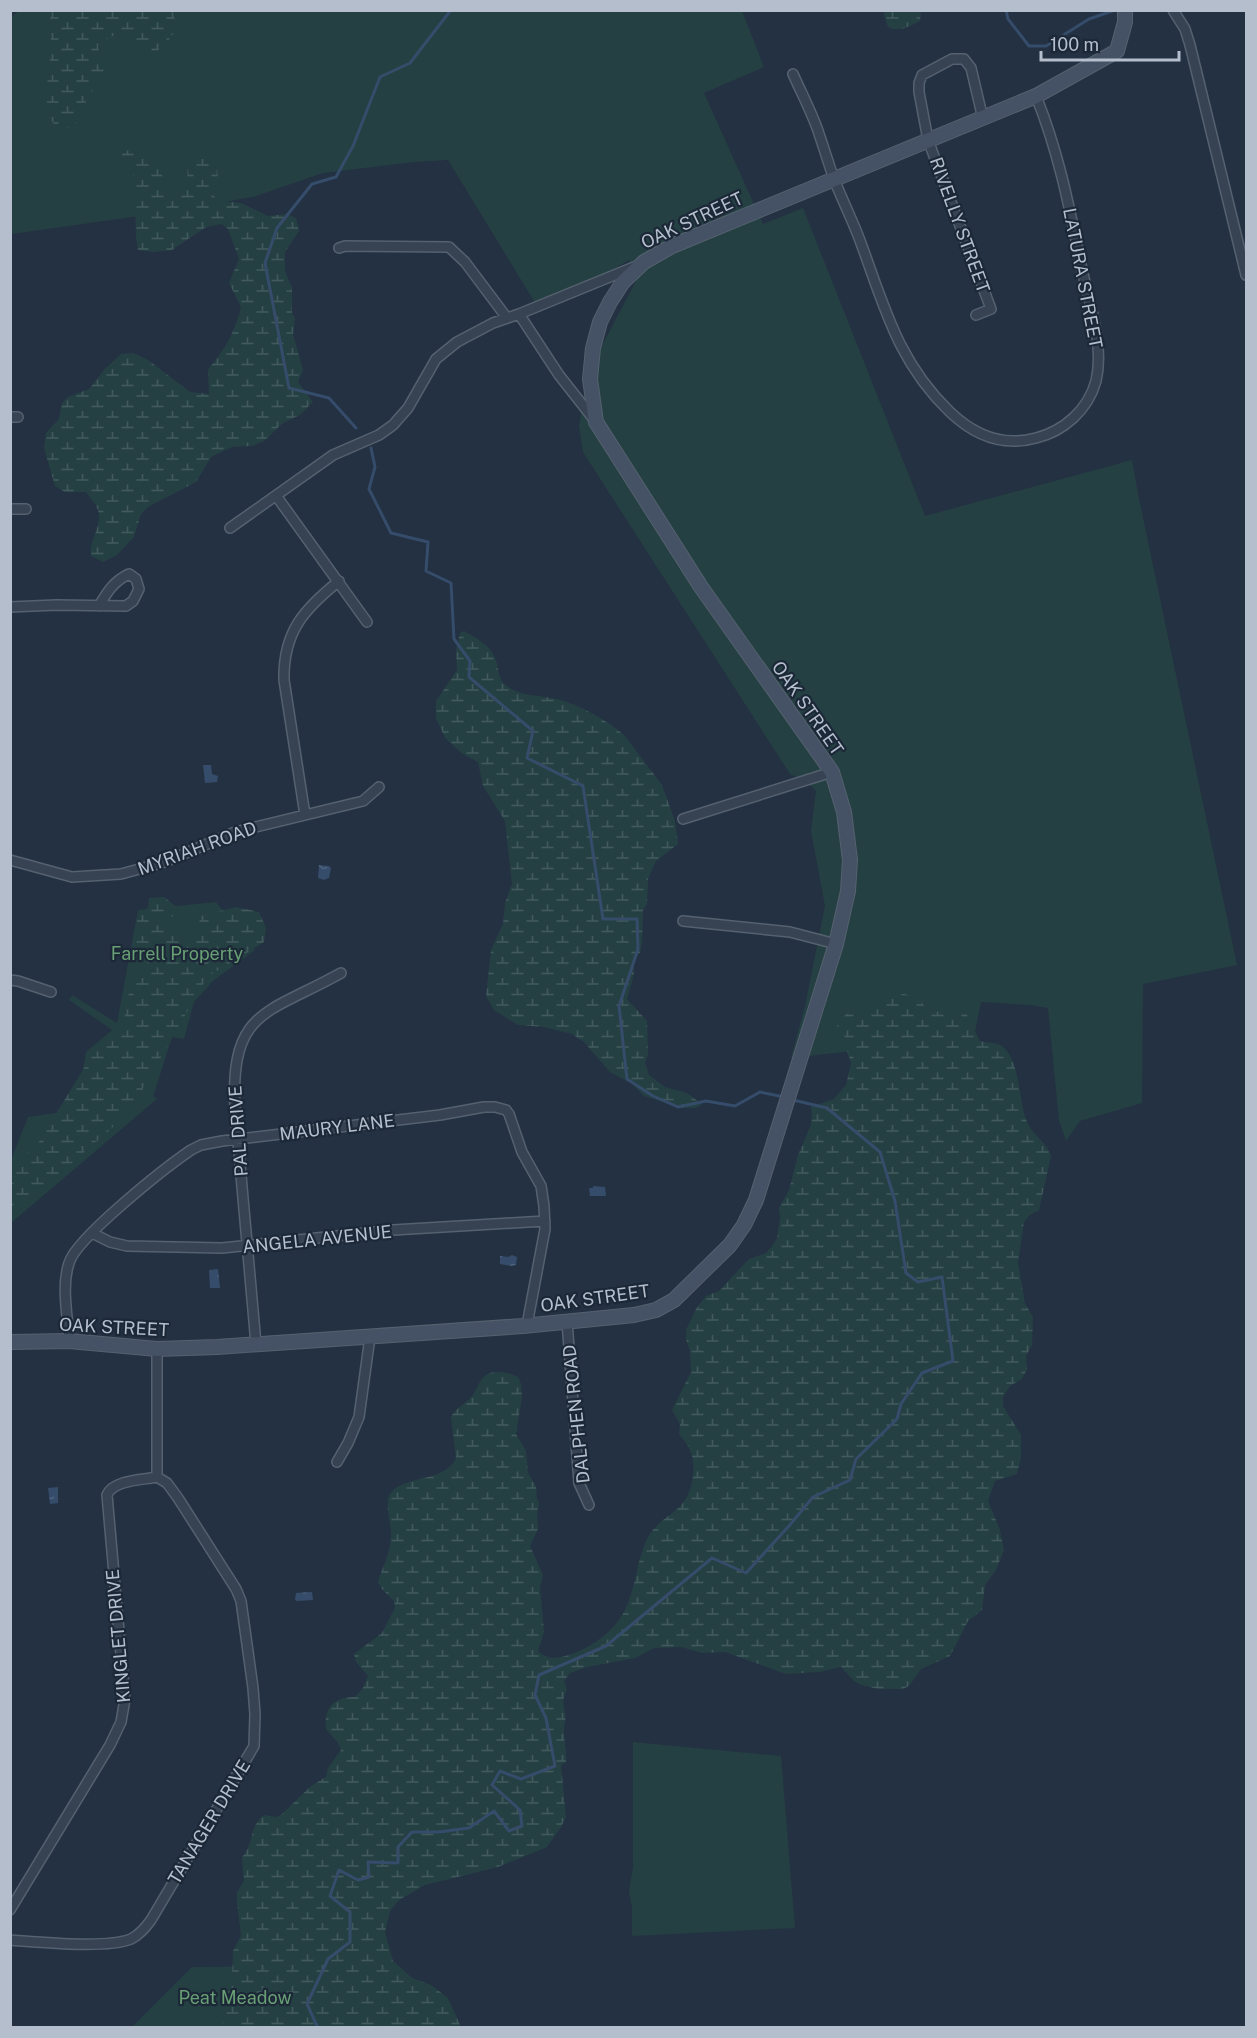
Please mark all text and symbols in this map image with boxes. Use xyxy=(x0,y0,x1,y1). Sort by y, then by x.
scale bar xyxy=(1041,24,1179,62)
text: 100 m xyxy=(1050,34,1099,55)
street label: RIVELLY STREET xyxy=(926,154,994,296)
street label: OAK STREET xyxy=(638,187,747,253)
street label: LATURA STREET xyxy=(1059,206,1107,350)
street label: OAK STREET xyxy=(768,657,848,759)
street label: MYRIAH ROAD xyxy=(135,817,259,879)
park label: Farrell Property xyxy=(111,943,244,964)
street label: PAL DRIVE xyxy=(224,1085,252,1177)
street label: MAURY LANE xyxy=(278,1110,396,1144)
street label: ANGELA AVENUE xyxy=(241,1221,393,1257)
street label: OAK STREET xyxy=(539,1280,651,1316)
street label: OAK STREET xyxy=(58,1314,170,1340)
street label: DALPHEN ROAD xyxy=(558,1344,594,1484)
street label: KINGLET DRIVE xyxy=(102,1568,134,1704)
street label: TANAGER DRIVE xyxy=(164,1756,254,1888)
park label: Peat Meadow xyxy=(178,1987,292,2008)

